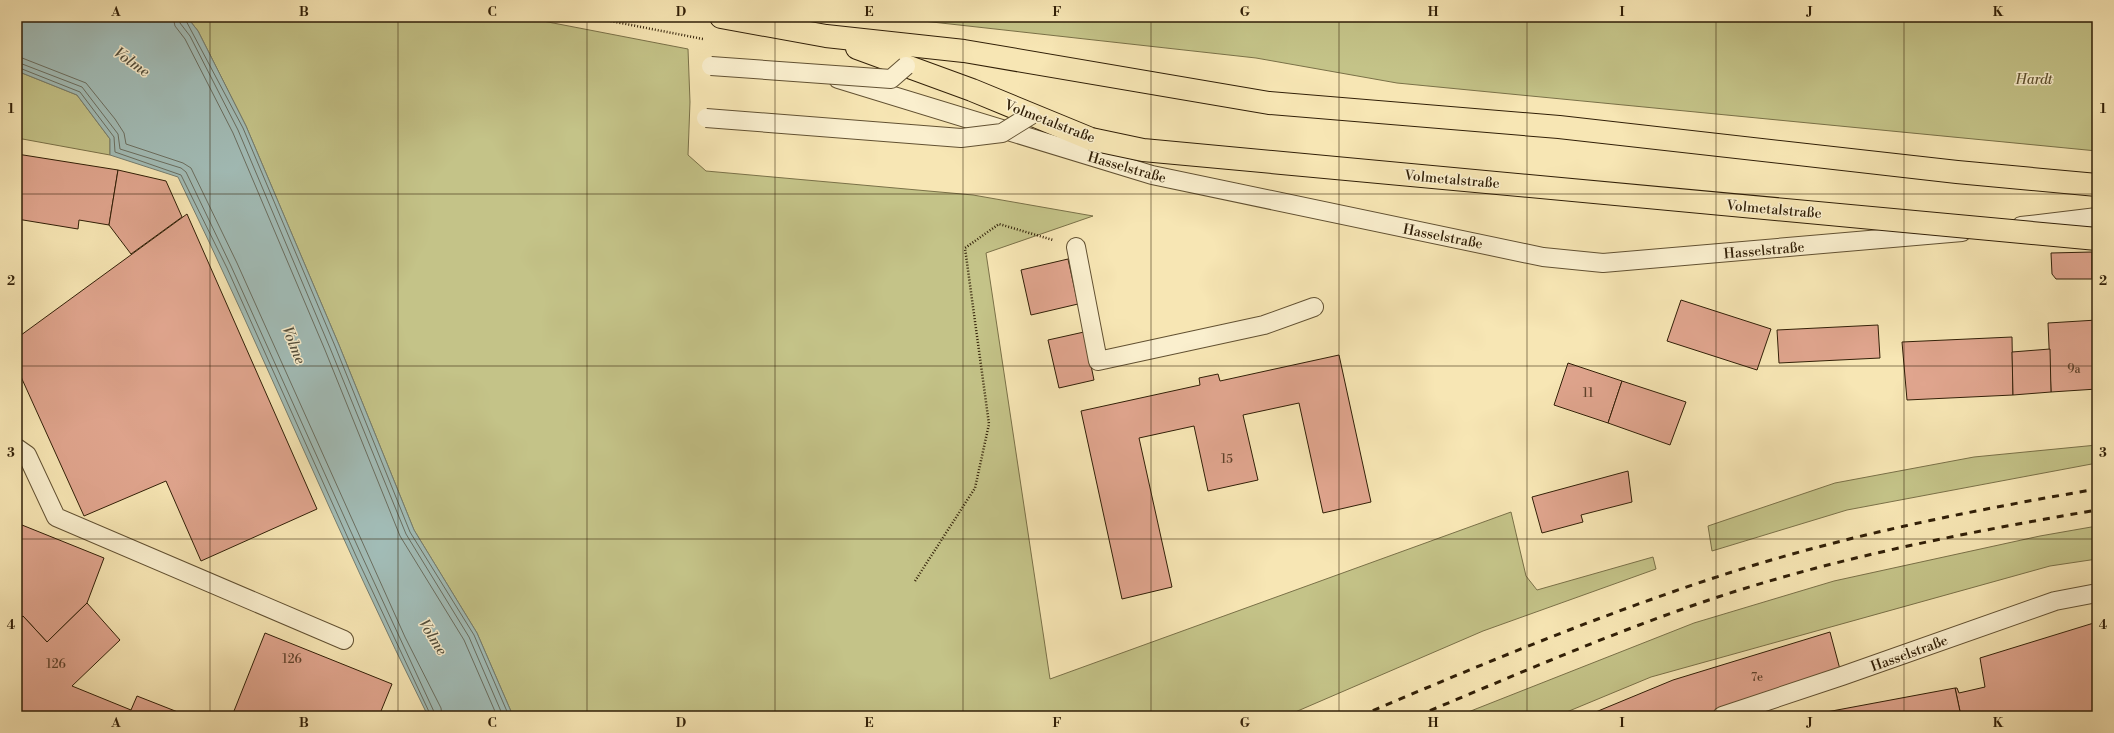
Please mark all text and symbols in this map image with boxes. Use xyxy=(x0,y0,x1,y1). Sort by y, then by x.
text: A xyxy=(110,4,121,20)
text: B xyxy=(299,4,309,20)
text: C xyxy=(487,4,497,20)
text: D xyxy=(676,4,686,20)
text: E xyxy=(864,4,874,20)
text: F xyxy=(1052,4,1062,20)
text: G xyxy=(1240,4,1251,20)
text: H xyxy=(1428,4,1439,20)
text: I xyxy=(1619,4,1625,20)
text: J xyxy=(1805,4,1813,20)
text: K xyxy=(1993,4,2004,20)
water label: Volme xyxy=(110,43,153,81)
park label: Hardt xyxy=(2015,71,2053,89)
street label: Volmetalstraße xyxy=(1001,96,1098,147)
text: 1 xyxy=(8,101,15,117)
text: 1 xyxy=(2100,101,2107,117)
street label: Hasselstraße xyxy=(1085,148,1168,188)
street label: Volmetalstraße xyxy=(1402,167,1500,193)
street label: Volmetalstraße xyxy=(1724,197,1822,223)
street label: Hasselstraße xyxy=(1401,220,1484,254)
street label: Hasselstraße xyxy=(1723,239,1805,263)
text: 2 xyxy=(7,273,15,289)
text: 2 xyxy=(2099,273,2107,289)
water label: Volme xyxy=(277,323,310,367)
house number: 9a xyxy=(2067,362,2082,377)
house number: 11 xyxy=(1583,386,1594,401)
text: 3 xyxy=(7,445,15,461)
text: 3 xyxy=(2099,445,2107,461)
house number: 15 xyxy=(1221,452,1233,467)
water label: Volme xyxy=(414,616,451,659)
text: 4 xyxy=(7,617,16,633)
text: 4 xyxy=(2099,617,2108,633)
street label: Hasselstraße xyxy=(1868,632,1950,676)
house number: 126 xyxy=(282,652,302,667)
house number: 126 xyxy=(46,657,66,672)
house number: 7e xyxy=(1751,670,1763,685)
text: A xyxy=(110,715,121,731)
text: B xyxy=(299,715,309,731)
text: C xyxy=(487,715,497,731)
text: D xyxy=(676,715,686,731)
text: E xyxy=(864,715,874,731)
text: F xyxy=(1052,715,1062,731)
text: G xyxy=(1240,715,1251,731)
text: H xyxy=(1428,715,1439,731)
text: I xyxy=(1619,715,1625,731)
text: J xyxy=(1805,715,1813,731)
text: K xyxy=(1993,715,2004,731)

